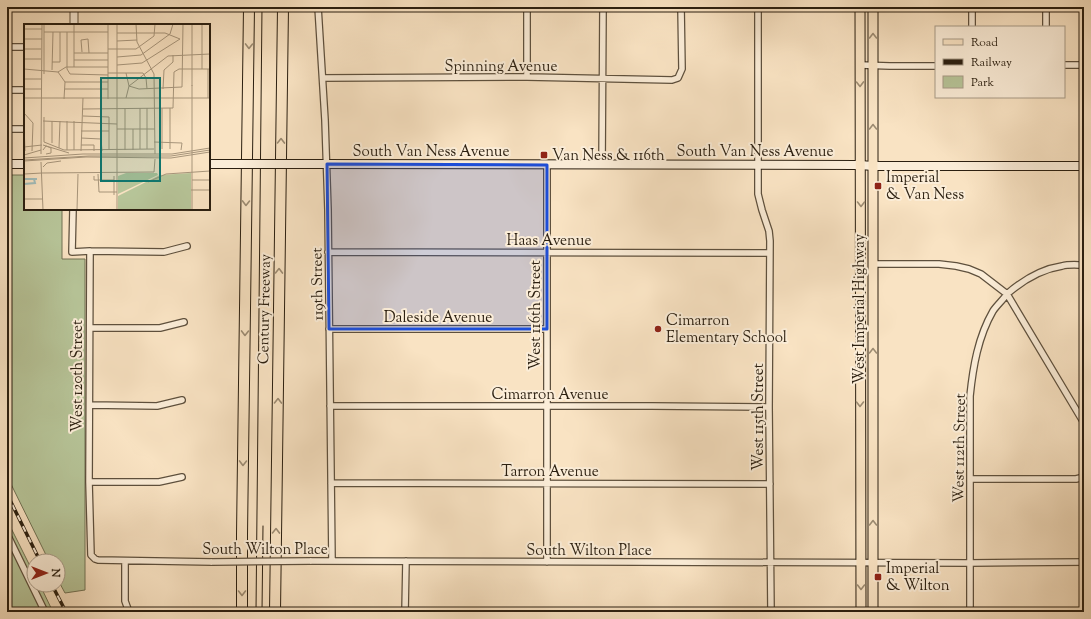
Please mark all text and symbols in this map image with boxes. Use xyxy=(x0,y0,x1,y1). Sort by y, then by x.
inset map xyxy=(24,24,210,210)
legend xyxy=(935,26,1065,98)
one-way arrow xyxy=(869,33,877,39)
text: Road xyxy=(971,34,998,52)
one-way arrow xyxy=(244,43,253,49)
text: Railway xyxy=(971,54,1012,72)
street label: Spinning Avenue xyxy=(445,57,557,78)
text: Park xyxy=(971,74,994,92)
one-way arrow xyxy=(856,81,864,87)
one-way arrow xyxy=(869,124,877,130)
one-way arrow xyxy=(277,138,285,144)
street label: South Van Ness Avenue xyxy=(353,142,509,163)
street label: South Van Ness Avenue xyxy=(677,142,833,163)
place label: Van Ness & 116th xyxy=(552,146,665,167)
marker: Van Ness & 116th xyxy=(539,150,549,160)
place label: Imperial & Van Ness xyxy=(886,168,964,206)
marker: Imperial & Van Ness xyxy=(873,181,883,191)
one-way arrow xyxy=(242,200,250,206)
one-way arrow xyxy=(857,201,865,207)
street label: Haas Avenue xyxy=(507,231,591,252)
street label: West Imperial Highway xyxy=(850,233,871,384)
street label: 119th Street xyxy=(307,247,330,321)
street label: Century Freeway xyxy=(254,253,277,364)
street label: West 116th Street xyxy=(526,260,547,370)
one-way arrow xyxy=(275,268,283,274)
street label: Daleside Avenue xyxy=(384,308,492,329)
place label: Cimarron Elementary School xyxy=(666,311,787,349)
street label: West 120th Street xyxy=(68,320,89,432)
marker: Cimarron Elementary School xyxy=(653,324,663,334)
one-way arrow xyxy=(241,330,249,336)
one-way arrow xyxy=(869,348,877,354)
street label: West 115th Street xyxy=(749,363,770,471)
street label: Cimarron Avenue xyxy=(492,385,608,406)
street label: West 112th Street xyxy=(949,393,972,503)
one-way arrow xyxy=(274,398,282,404)
one-way arrow xyxy=(856,401,864,407)
one-way arrow xyxy=(239,460,247,466)
street label: Tarron Avenue xyxy=(501,462,599,483)
one-way arrow xyxy=(869,520,877,526)
one-way arrow xyxy=(272,528,280,534)
street label: South Wilton Place xyxy=(202,540,328,561)
street label: South Wilton Place xyxy=(526,541,652,562)
north arrow xyxy=(26,553,66,593)
place label: Imperial & Wilton xyxy=(886,559,950,597)
text: N xyxy=(47,568,63,578)
marker: Imperial & Wilton xyxy=(873,572,883,582)
one-way arrow xyxy=(857,584,865,590)
one-way arrow xyxy=(238,590,246,596)

